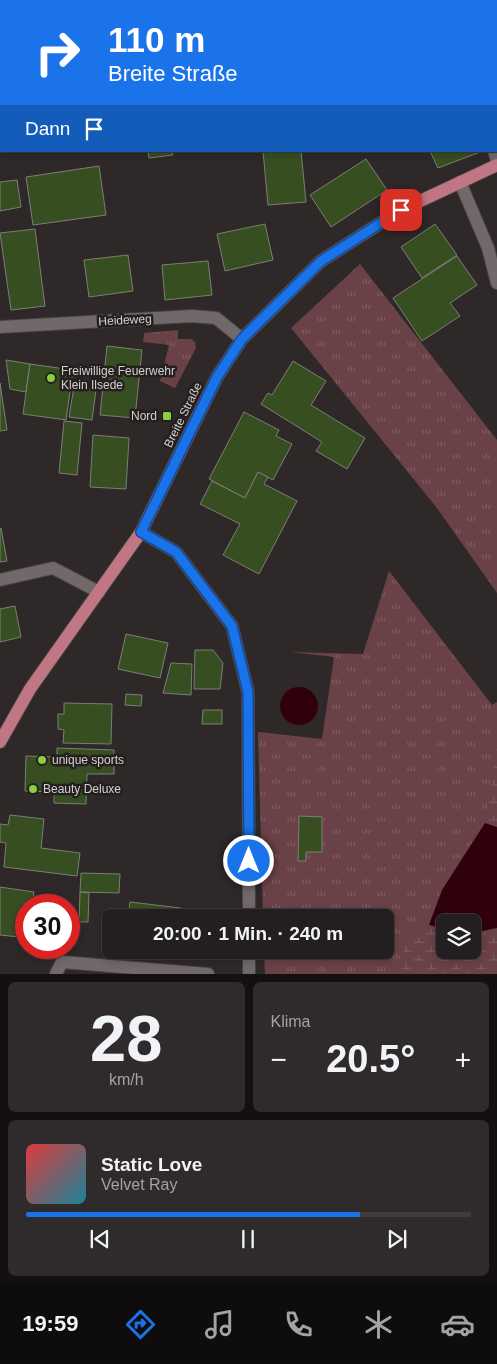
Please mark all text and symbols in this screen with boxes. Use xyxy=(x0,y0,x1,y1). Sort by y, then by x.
icon: right xyxy=(25,20,90,85)
text: 110 m xyxy=(108,20,205,59)
text: Breite Straße xyxy=(108,61,238,86)
icon: arrive xyxy=(80,115,108,143)
text: Dann xyxy=(25,118,70,139)
pin xyxy=(380,189,422,231)
icon: arrive xyxy=(387,196,415,224)
street label: Heideweg xyxy=(98,312,152,328)
place label: Freiwillige Feuerwehr Klein Ilsede xyxy=(61,364,175,392)
marker: Freiwillige Feuerwehr Klein Ilsede xyxy=(45,372,57,384)
street label: Breite Straße xyxy=(161,380,205,450)
place label: Nord xyxy=(131,409,157,423)
marker: Nord xyxy=(161,410,173,422)
place label: unique sports xyxy=(52,753,124,767)
marker: unique sports xyxy=(36,754,48,766)
place label: Beauty Deluxe xyxy=(43,782,121,796)
marker: Beauty Deluxe xyxy=(27,783,39,795)
position arrow xyxy=(222,834,274,886)
speed limit sign: 30 xyxy=(15,894,80,959)
map controls xyxy=(436,914,481,959)
button: layers xyxy=(436,914,481,959)
text: 20:00 · 1 Min. · 240 m xyxy=(153,923,343,944)
text: 28 xyxy=(90,1002,162,1075)
text: Klima xyxy=(271,1013,311,1030)
text: 20.5° xyxy=(326,1038,415,1080)
text: − xyxy=(271,1044,287,1075)
text: + xyxy=(455,1044,471,1075)
text: km/h xyxy=(109,1071,144,1088)
text: Static Love xyxy=(101,1154,202,1175)
text: Velvet Ray xyxy=(101,1176,177,1193)
icon: previous xyxy=(86,1225,114,1253)
icon: pause xyxy=(234,1225,262,1253)
icon: next xyxy=(383,1225,411,1253)
icon: directions xyxy=(123,1307,158,1342)
icon: music xyxy=(202,1307,237,1342)
icon: phone xyxy=(281,1307,316,1342)
icon: climate xyxy=(361,1307,396,1342)
icon: car xyxy=(440,1307,475,1342)
text: 19:59 xyxy=(22,1311,78,1336)

